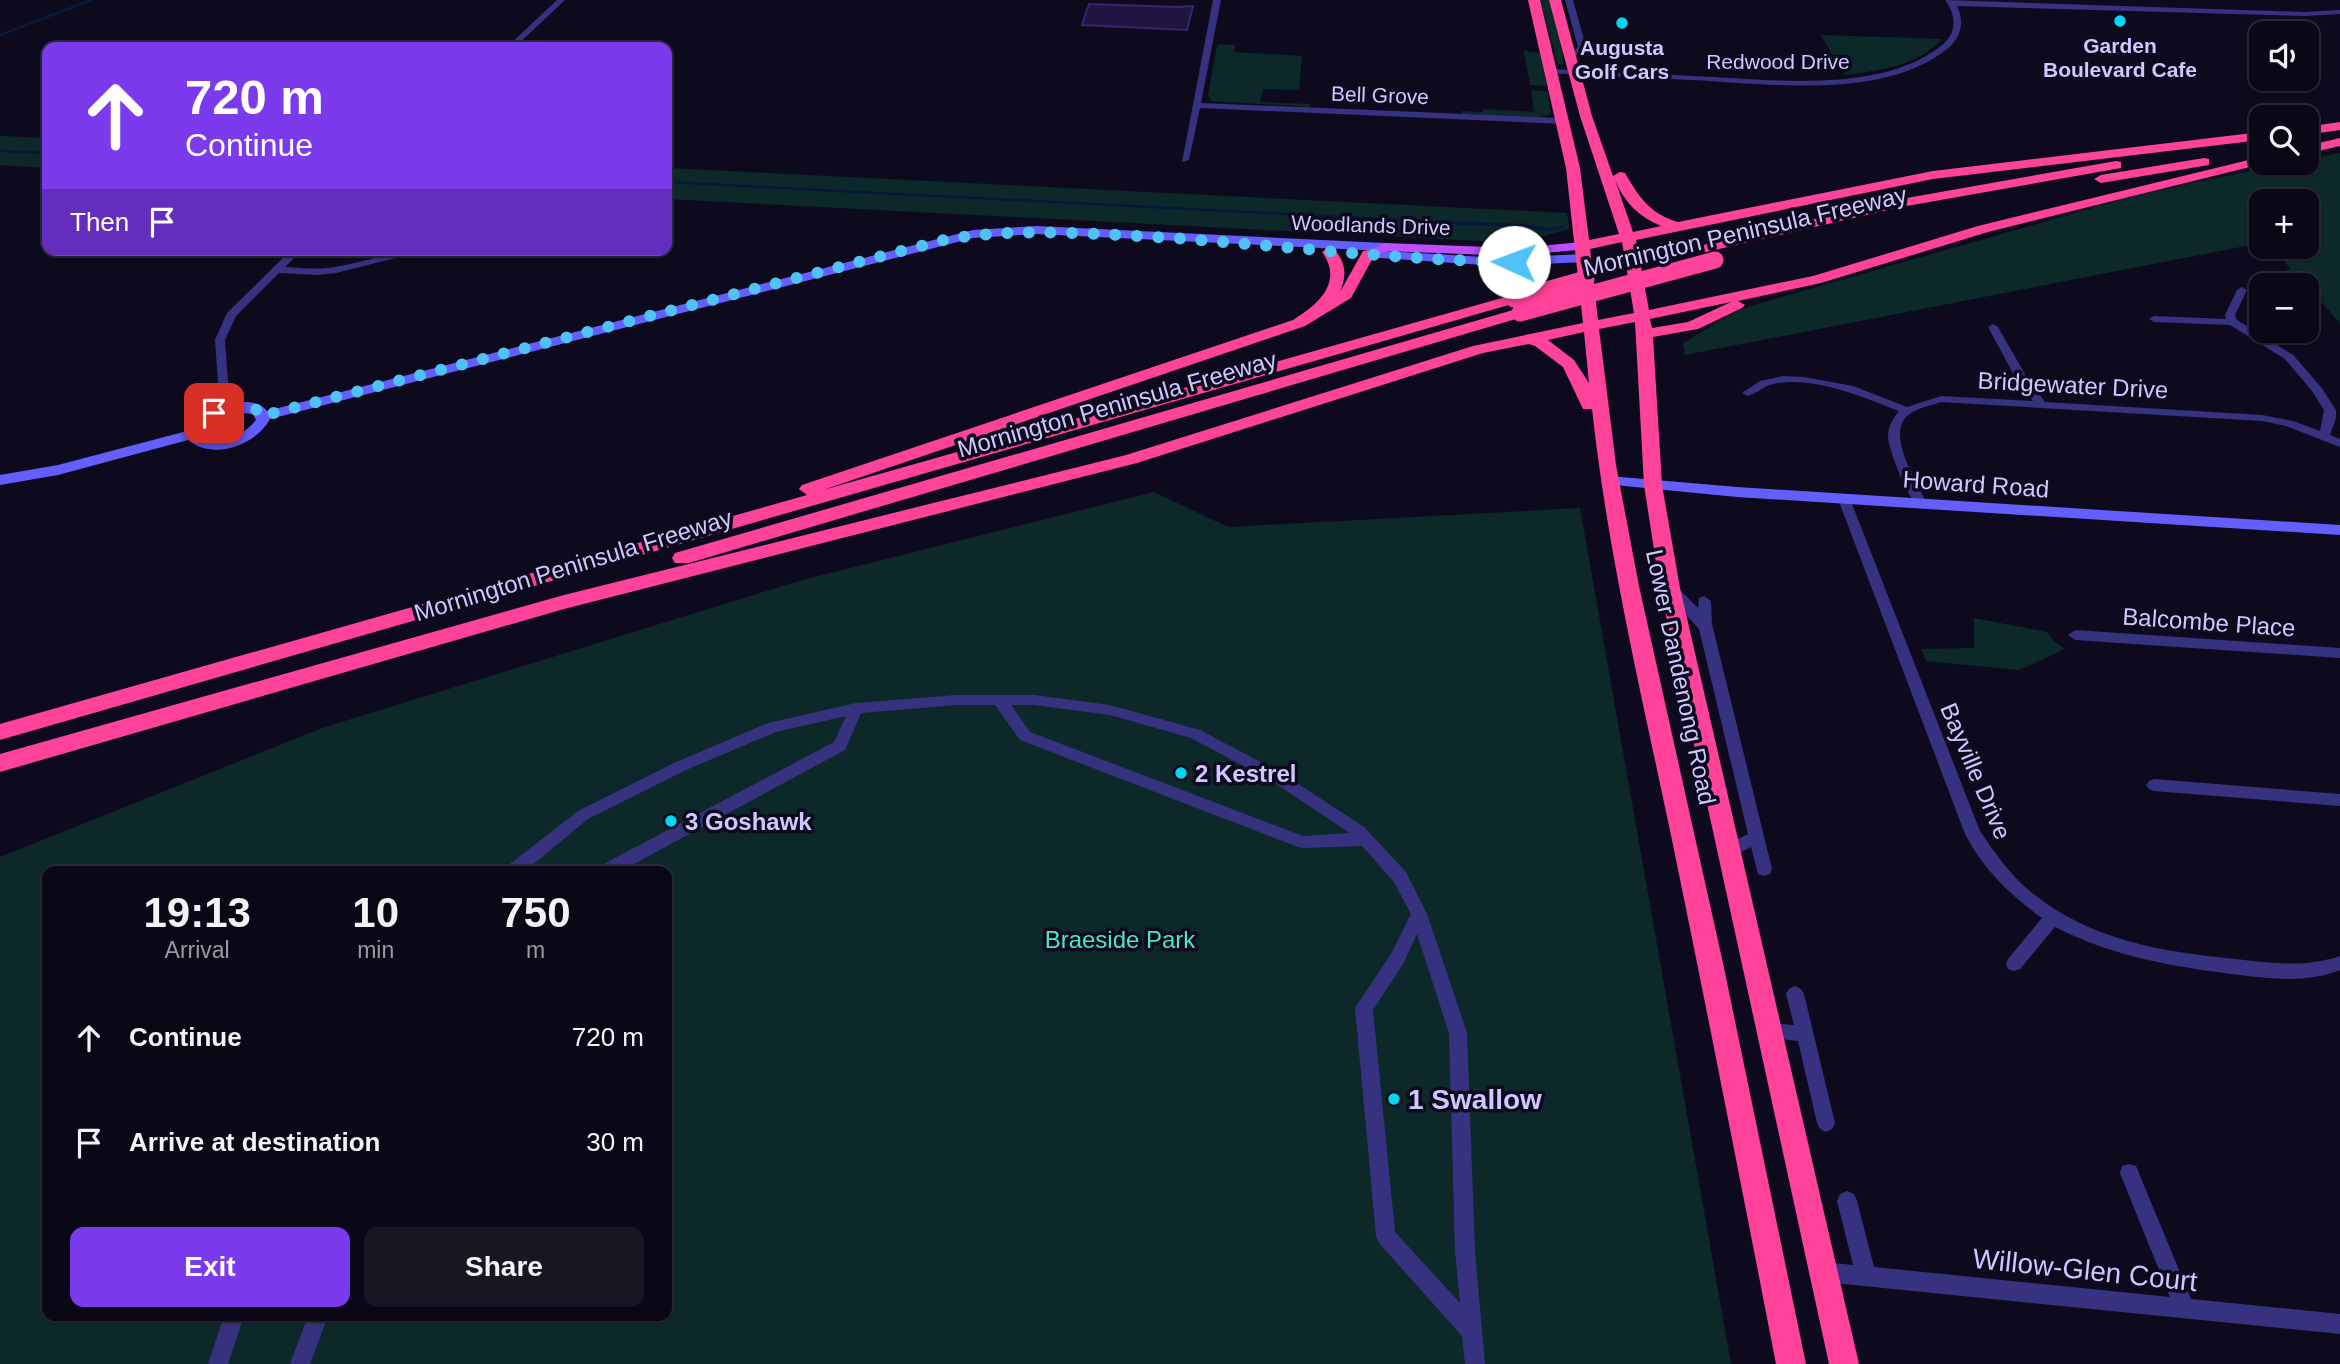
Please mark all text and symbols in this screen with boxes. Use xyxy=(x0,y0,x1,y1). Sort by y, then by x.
marker: Garden Boulevard Cafe xyxy=(2112,13,2128,29)
marker: Augusta Golf Cars xyxy=(1614,15,1630,31)
map controls xyxy=(2249,21,2319,343)
button: sound xyxy=(2249,21,2319,91)
place label: Garden Boulevard Cafe xyxy=(2043,34,2197,81)
place label: Augusta Golf Cars xyxy=(1575,36,1669,83)
street label: Redwood Drive xyxy=(1706,50,1850,73)
icon: ahead xyxy=(70,70,161,161)
text: 720 m xyxy=(185,70,324,124)
street label: Bell Grove xyxy=(1331,82,1429,108)
button: search xyxy=(2249,105,2319,175)
text: Continue xyxy=(185,127,313,163)
street label: Mornington Peninsula Freeway xyxy=(1581,181,1909,281)
button: + xyxy=(2249,189,2319,259)
icon: arrive xyxy=(143,203,181,241)
text: Then xyxy=(70,207,129,237)
street label: Woodlands Drive xyxy=(1291,211,1451,239)
position arrow xyxy=(1477,225,1551,299)
button: − xyxy=(2249,273,2319,343)
street label: Mornington Peninsula Freeway xyxy=(954,345,1280,463)
street label: Bridgewater Drive xyxy=(1977,367,2169,403)
pin xyxy=(184,383,244,443)
icon: arrive xyxy=(195,394,233,432)
street label: Howard Road xyxy=(1902,465,2050,503)
street label: Mornington Peninsula Freeway xyxy=(411,504,735,626)
street label: Lower Dandenong Road xyxy=(1641,547,1721,807)
street label: Balcombe Place xyxy=(2122,602,2296,642)
street label: Bayville Drive xyxy=(1935,699,2017,843)
place label: 2 Kestrel xyxy=(1195,760,1296,787)
marker: 2 Kestrel xyxy=(1173,765,1189,781)
place label: 3 Goshawk xyxy=(685,808,812,835)
marker: 3 Goshawk xyxy=(663,813,679,829)
text: 19:13 xyxy=(143,889,251,936)
text: 10 xyxy=(352,889,399,936)
text: 750 xyxy=(500,889,571,936)
park label: Braeside Park xyxy=(1045,926,1196,953)
text: Arrival xyxy=(165,937,230,963)
text: min xyxy=(357,937,394,963)
text: m xyxy=(526,937,545,963)
icon: ahead xyxy=(70,1019,108,1057)
text: Continue xyxy=(129,1022,242,1052)
text: 720 m xyxy=(572,1022,644,1052)
place label: 1 Swallow xyxy=(1408,1084,1542,1115)
marker: 1 Swallow xyxy=(1386,1091,1402,1107)
icon: arrive xyxy=(70,1124,108,1162)
text: Arrive at destination xyxy=(129,1127,380,1157)
text: 30 m xyxy=(586,1127,644,1157)
button: Exit xyxy=(70,1227,350,1307)
button: Share xyxy=(364,1227,644,1307)
street label: Willow-Glen Court xyxy=(1971,1243,2199,1297)

